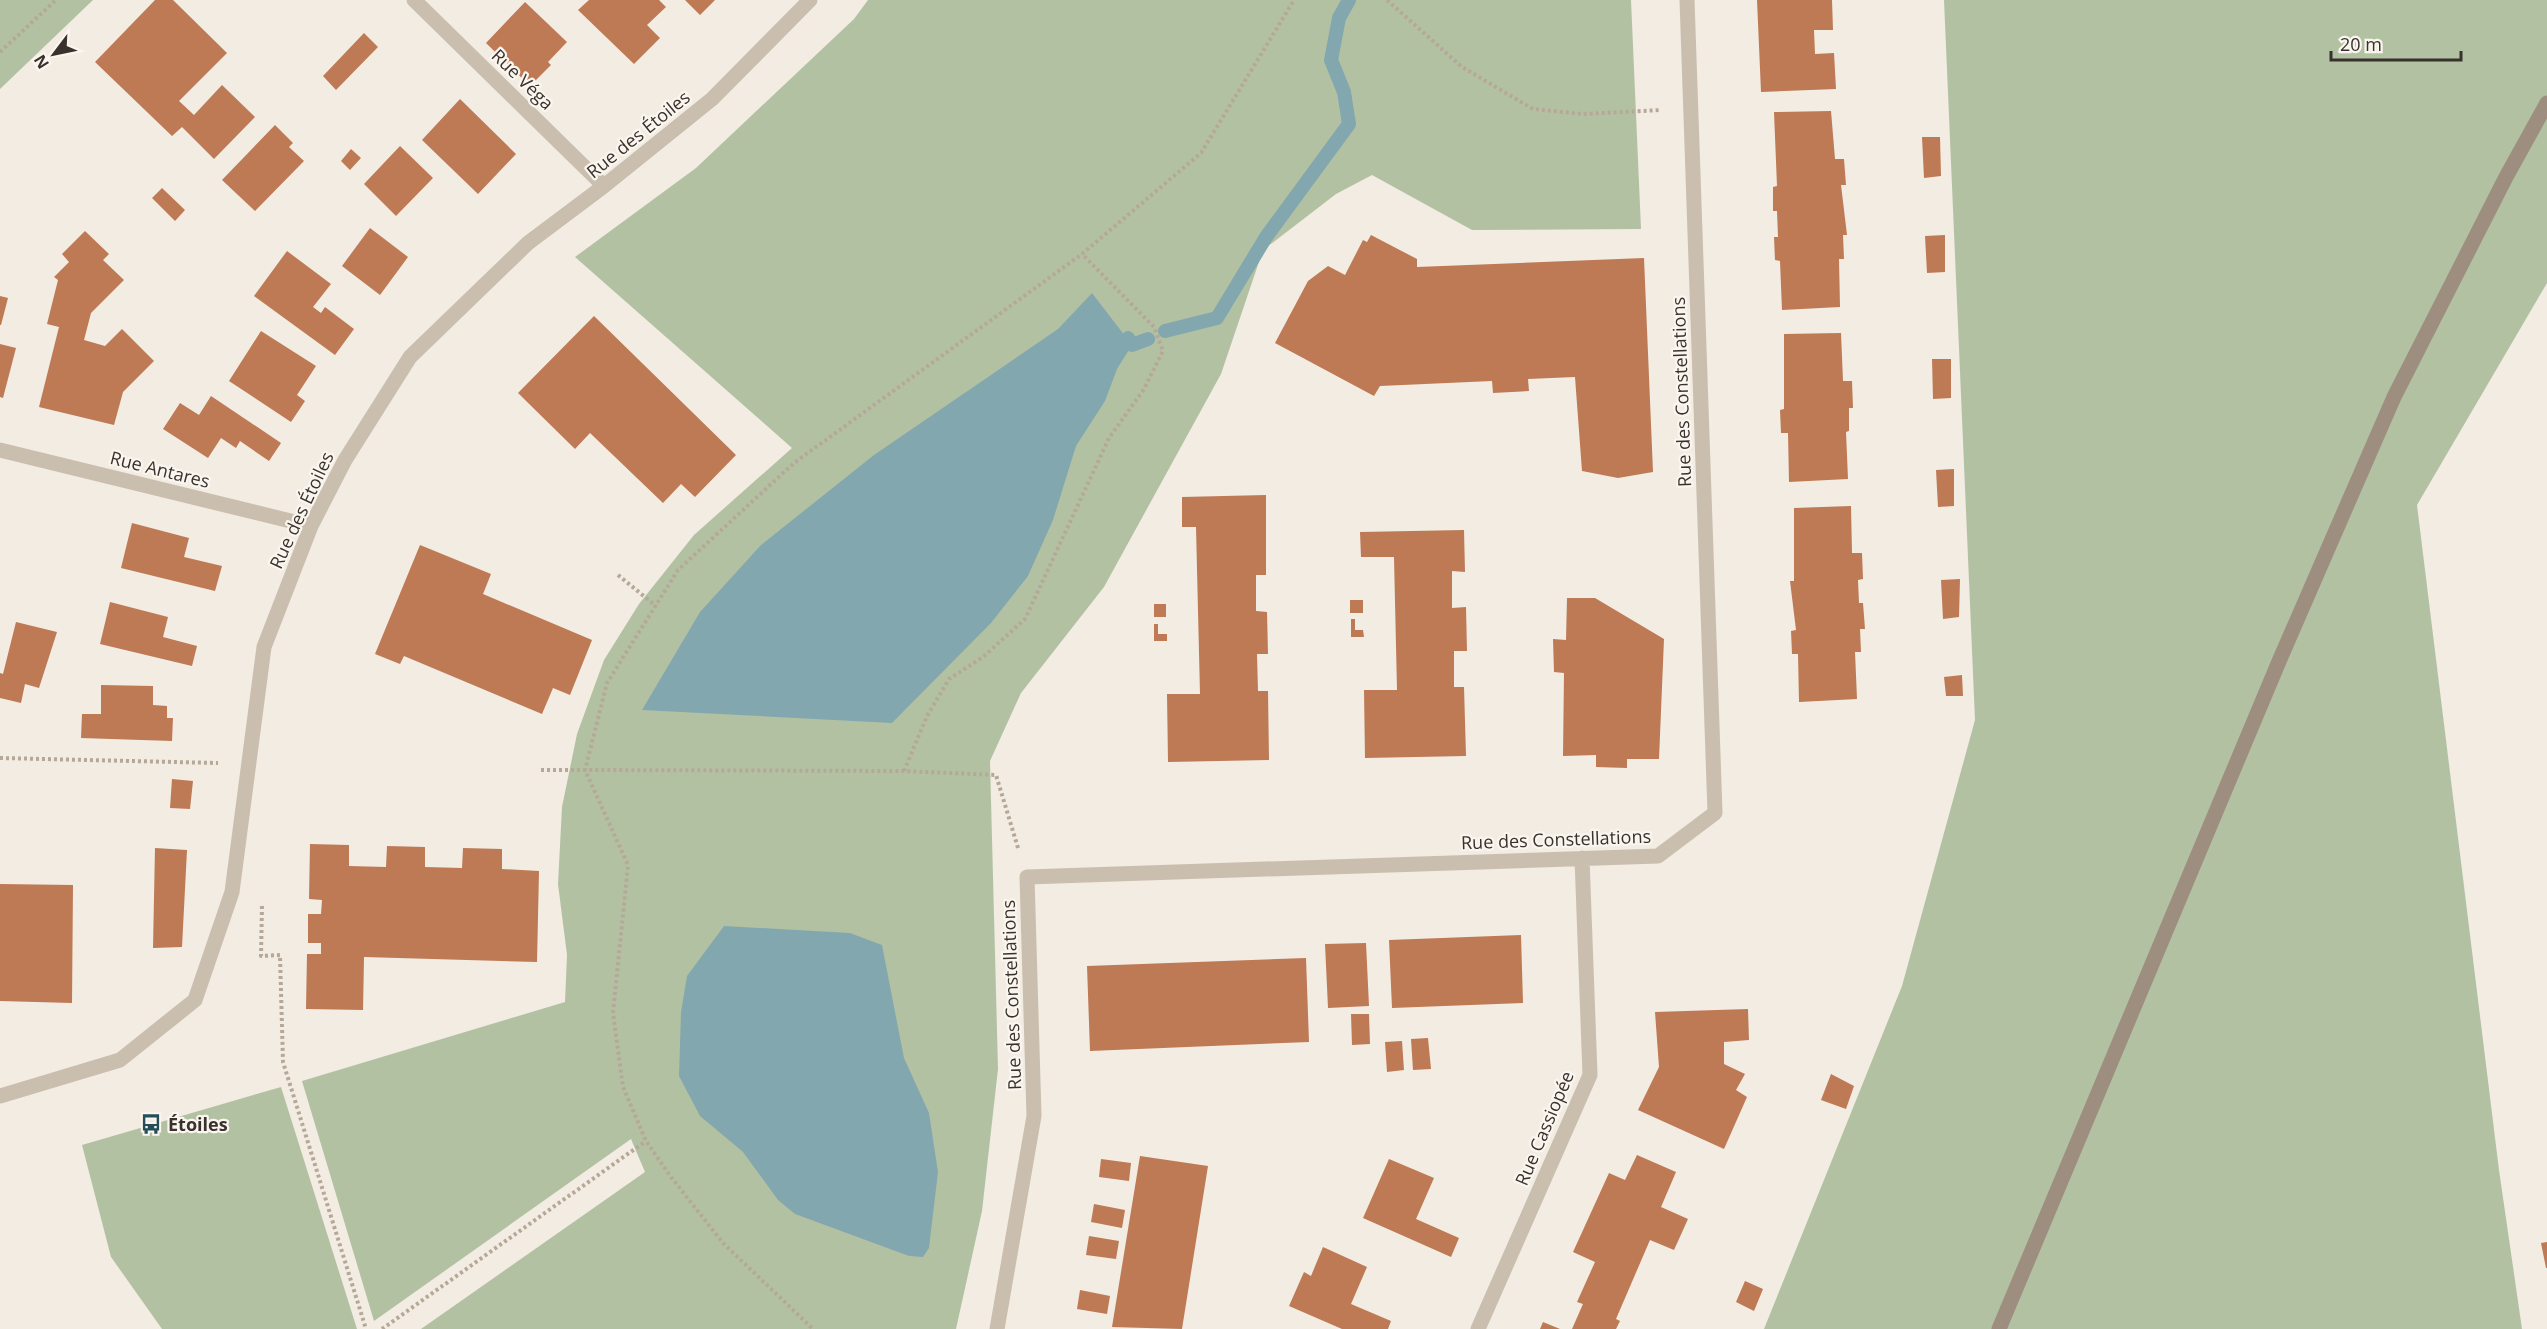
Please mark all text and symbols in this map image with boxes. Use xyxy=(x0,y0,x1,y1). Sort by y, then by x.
north arrow xyxy=(24,24,84,84)
scale bar xyxy=(2331,24,2462,62)
text: 20 m xyxy=(2340,32,2382,56)
street label: Rue Véga xyxy=(487,43,559,115)
text: N xyxy=(29,51,54,73)
street label: Rue des Étoiles xyxy=(581,85,695,183)
street label: Rue des Constellations xyxy=(1666,297,1696,487)
street label: Rue Antares xyxy=(108,445,212,493)
street label: Rue des Étoiles xyxy=(263,448,339,572)
street label: Rue des Constellations xyxy=(1461,824,1651,854)
street label: Rue des Constellations xyxy=(996,900,1026,1090)
street label: Rue Cassiopée xyxy=(1509,1067,1579,1189)
bus stop icon: Étoiles xyxy=(139,1112,163,1136)
place label: Étoiles xyxy=(168,1112,228,1136)

